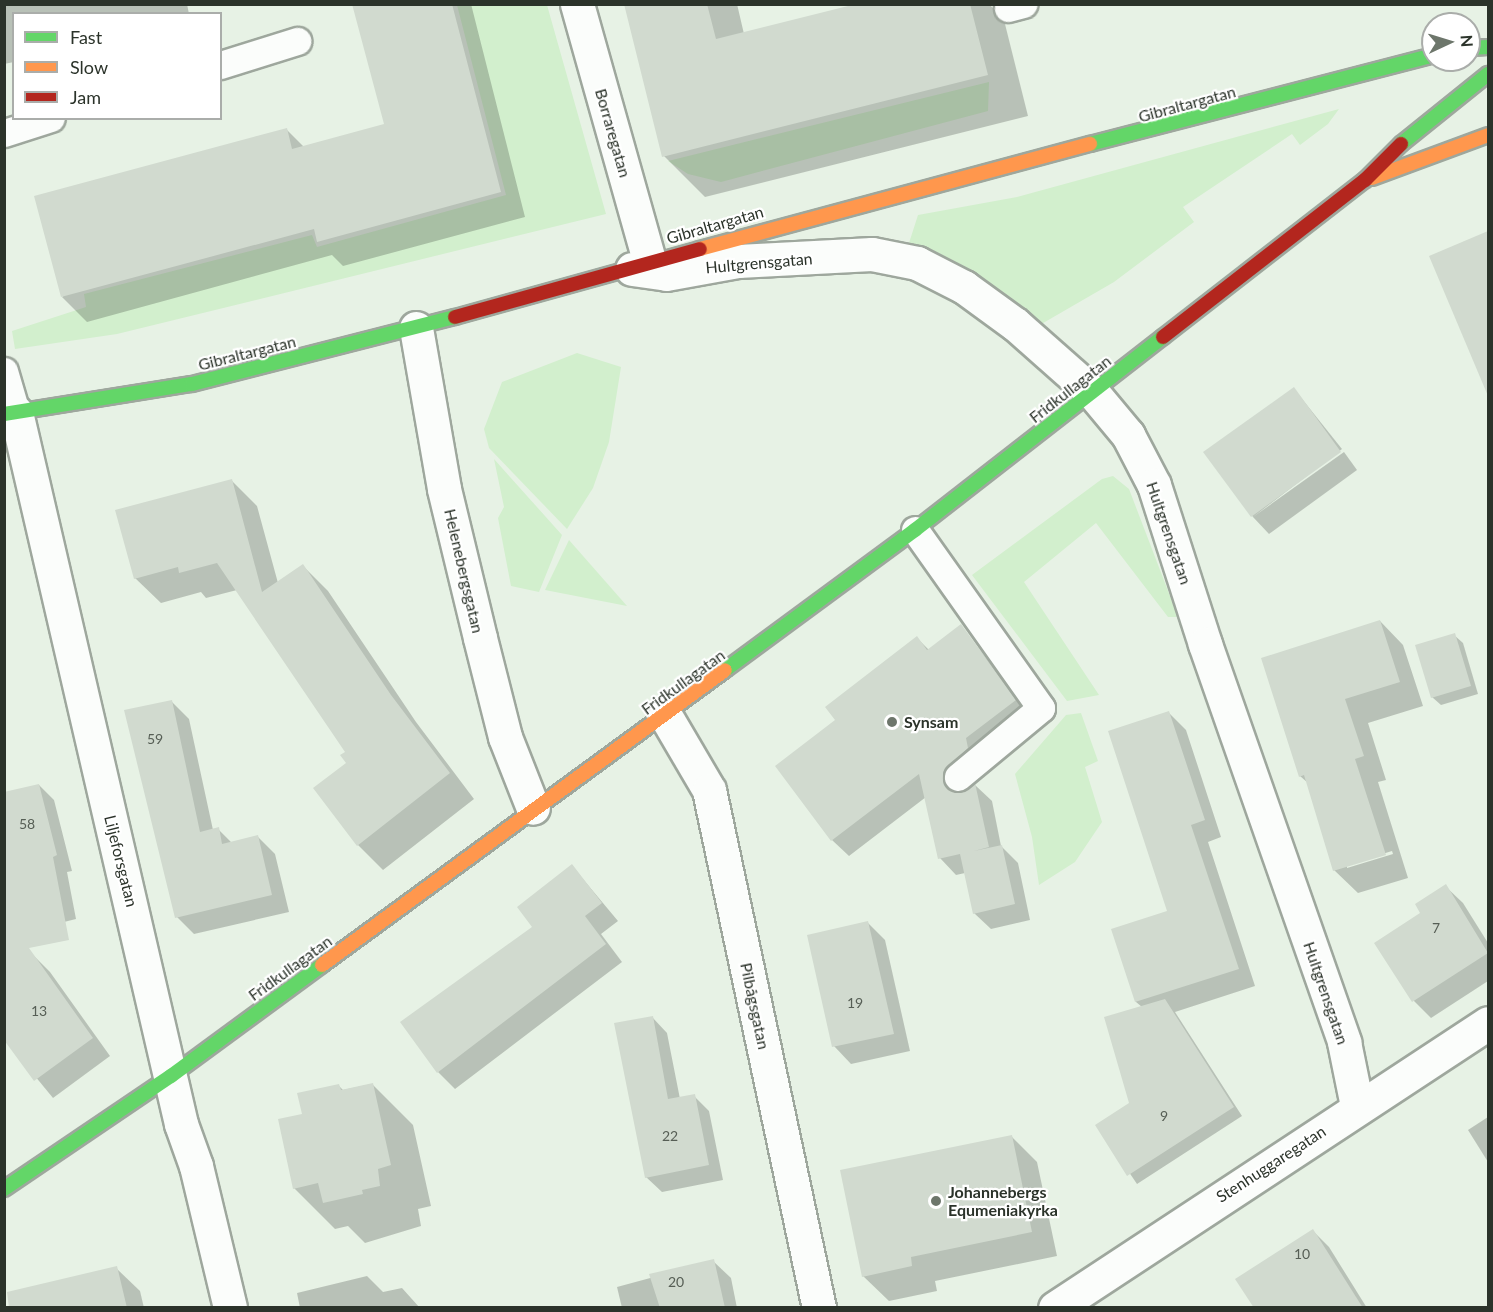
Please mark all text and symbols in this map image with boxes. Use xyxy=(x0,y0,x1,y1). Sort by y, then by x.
legend xyxy=(12,12,222,120)
north arrow xyxy=(1421,12,1481,72)
text: Fast xyxy=(70,26,102,48)
text: N xyxy=(1458,34,1477,48)
text: Slow xyxy=(70,56,108,78)
street label: Gibraltargatan xyxy=(1136,82,1238,126)
text: Jam xyxy=(70,86,101,108)
street label: Borraregatan xyxy=(591,86,635,180)
street label: Gibraltargatan xyxy=(664,202,766,248)
street label: Hultgrensgatan xyxy=(705,249,813,277)
street label: Gibraltargatan xyxy=(196,332,298,374)
street label: Fridkullagatan xyxy=(1025,351,1115,427)
street label: Hultgrensgatan xyxy=(1142,479,1196,587)
street label: Helenebergsgatan xyxy=(440,507,488,635)
street label: Fridkullagatan xyxy=(638,645,728,719)
place label: Synsam xyxy=(904,712,958,732)
marker: Synsam xyxy=(885,715,899,729)
house number: 59 xyxy=(147,731,163,747)
street label: Liljeforsgatan xyxy=(100,813,142,909)
house number: 58 xyxy=(19,816,35,832)
house number: 7 xyxy=(1432,920,1440,936)
street label: Fridkullagatan xyxy=(245,931,335,1005)
street label: Hultgrensgatan xyxy=(1299,939,1353,1047)
street label: Pilbågsgatan xyxy=(736,961,774,1051)
house number: 19 xyxy=(847,995,863,1011)
house number: 13 xyxy=(31,1003,47,1019)
house number: 9 xyxy=(1160,1108,1168,1124)
street label: Stenhuggaregatan xyxy=(1213,1121,1329,1207)
house number: 22 xyxy=(662,1128,678,1144)
place label: Johannebergs Equmeniakyrka xyxy=(948,1182,1058,1220)
marker: Johannebergs Equmeniakyrka xyxy=(929,1194,943,1208)
house number: 10 xyxy=(1294,1246,1310,1262)
house number: 20 xyxy=(668,1274,684,1290)

